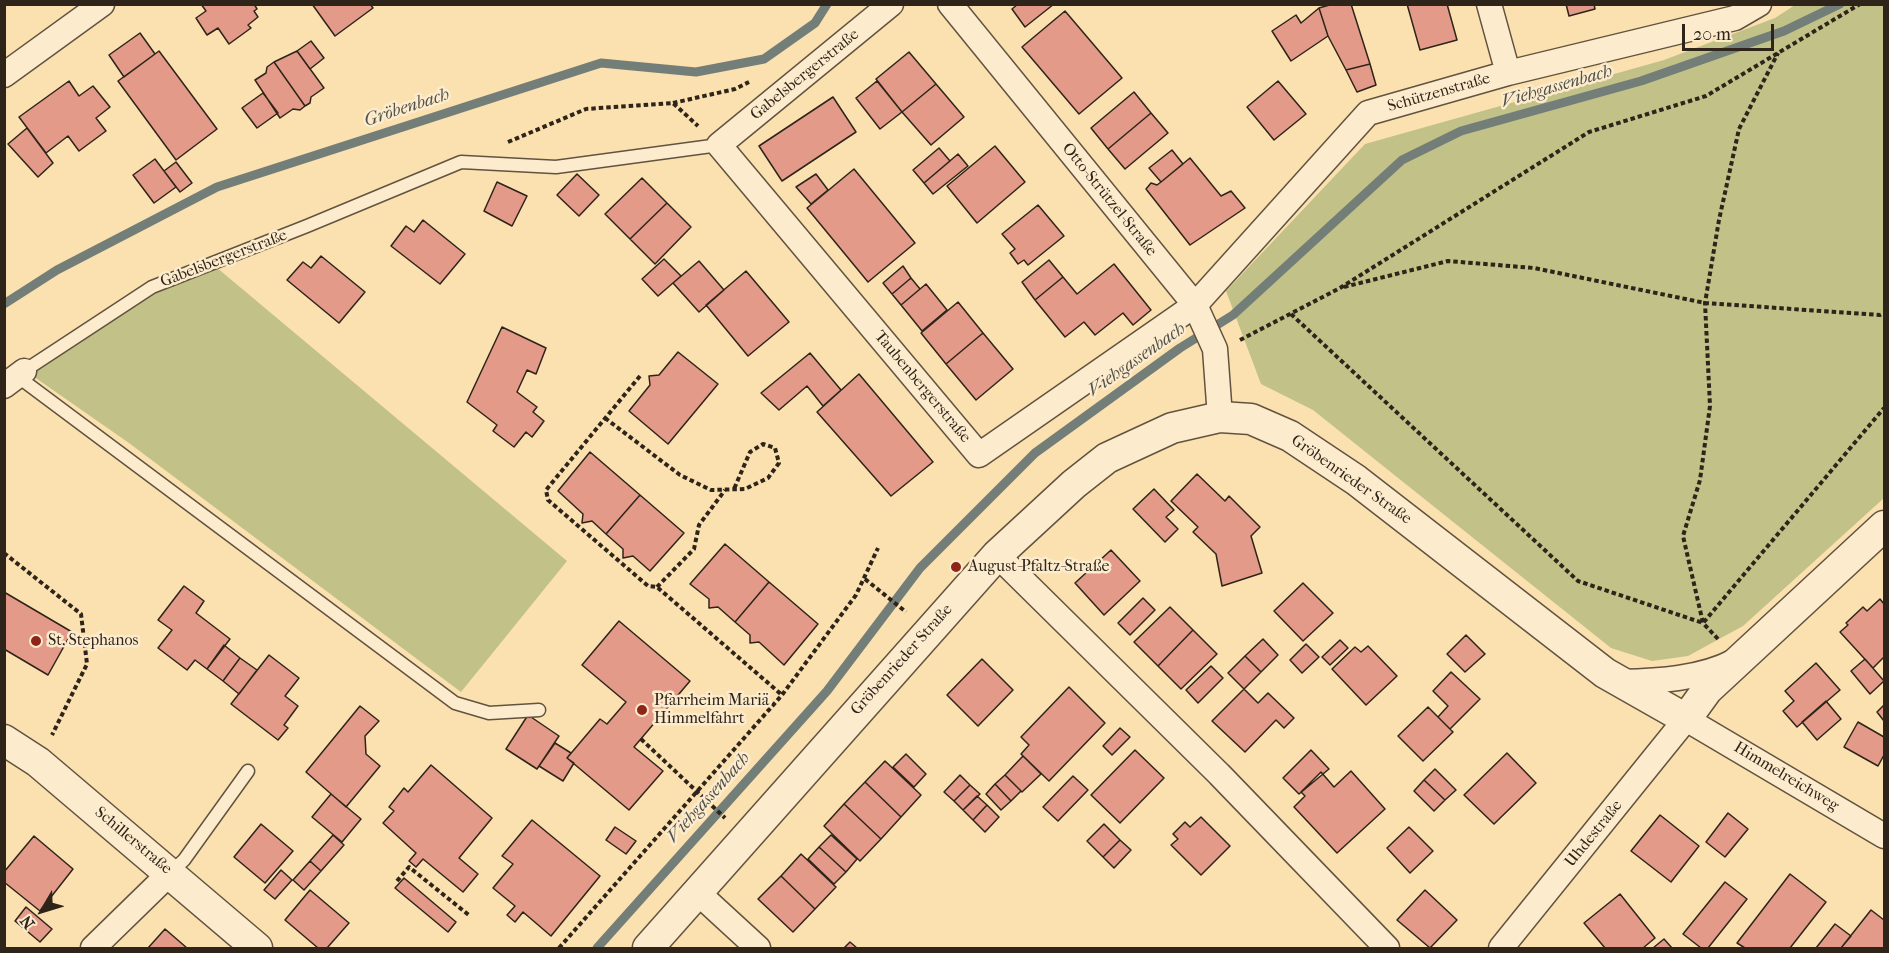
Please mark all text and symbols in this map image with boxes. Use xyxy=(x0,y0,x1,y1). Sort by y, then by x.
scale bar xyxy=(1685,12,1776,50)
text: 20 m xyxy=(1693,24,1731,45)
street label: Gabelsbergerstraße xyxy=(747,25,863,125)
water label: Viehgassenbach xyxy=(1499,61,1615,113)
street label: Schützenstraße xyxy=(1386,69,1492,117)
water label: Gröbenbach xyxy=(362,84,452,132)
street label: Otto-Strützel-Straße xyxy=(1057,139,1161,261)
street label: Gabelsbergerstraße xyxy=(158,226,290,292)
water label: Viehgassenbach xyxy=(1084,318,1190,402)
street label: Taubenbergerstraße xyxy=(870,327,974,447)
street label: Gröbenrieder Straße xyxy=(1287,431,1415,529)
place label: August-Pfaltz-Straße xyxy=(968,557,1109,577)
marker: August-Pfaltz-Straße xyxy=(949,560,963,574)
street label: Gröbenrieder Straße xyxy=(847,601,957,719)
place label: St. Stephanos xyxy=(48,631,139,651)
marker: St. Stephanos xyxy=(29,634,43,648)
place label: Pfarrheim Mariä Himmelfahrt xyxy=(654,691,769,729)
marker: Pfarrheim Mariä Himmelfahrt xyxy=(635,703,649,717)
street label: Himmelreichweg xyxy=(1730,738,1842,816)
water label: Viehgassenbach xyxy=(663,748,755,848)
street label: Uhdestraße xyxy=(1561,797,1627,871)
street label: Schillerstraße xyxy=(90,803,176,879)
north arrow xyxy=(12,881,72,941)
text: N xyxy=(16,912,39,933)

